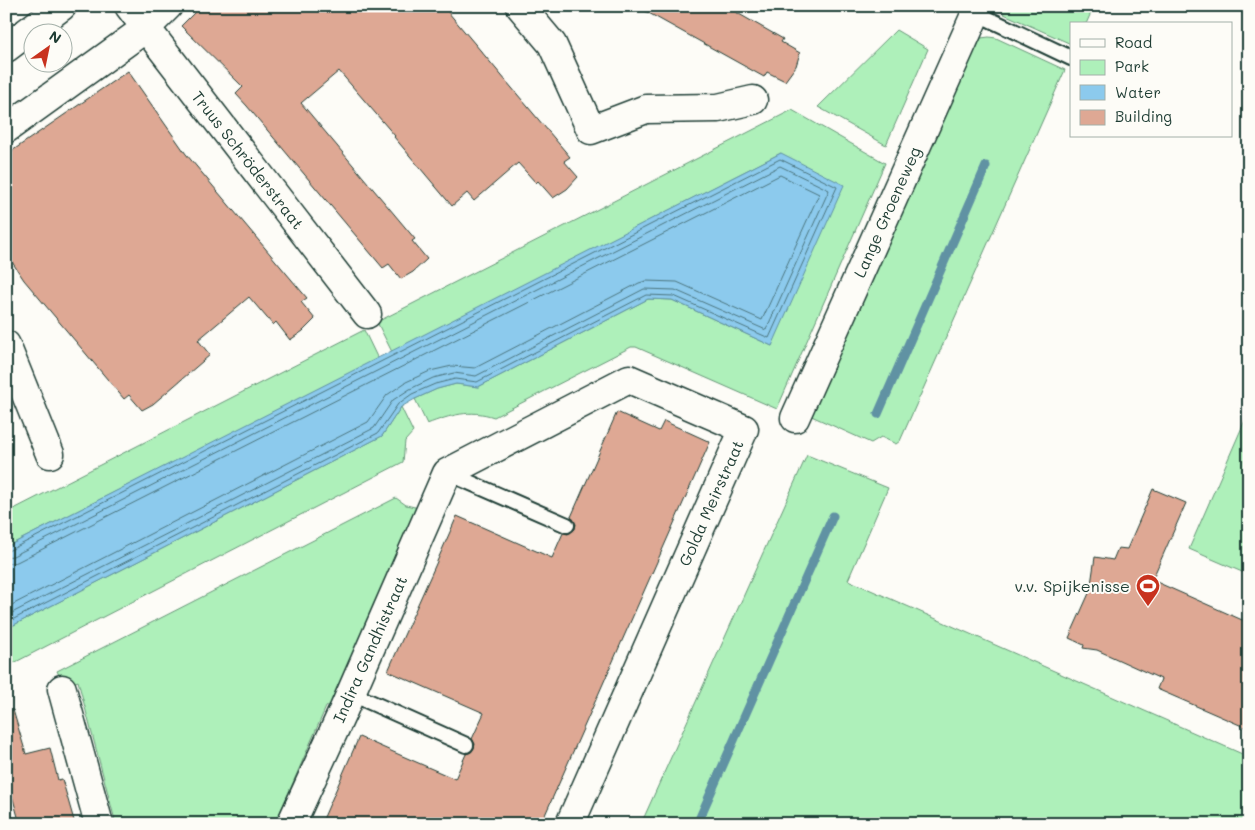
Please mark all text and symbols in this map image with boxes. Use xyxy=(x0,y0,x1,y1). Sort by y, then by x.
north arrow xyxy=(22,22,72,72)
legend xyxy=(1070,22,1232,138)
text: N xyxy=(46,26,65,48)
text: Road xyxy=(1115,32,1152,52)
text: Park xyxy=(1115,56,1149,76)
text: Water xyxy=(1115,82,1161,102)
street label: Truus Schröderstraat xyxy=(188,86,309,233)
text: Building xyxy=(1115,106,1172,126)
street label: Lange Groeneweg xyxy=(848,143,925,281)
street label: Golda Meirstraat xyxy=(673,436,748,569)
street label: Indira Gandhistraat xyxy=(328,572,411,726)
sports icon: v.v. Spijkenisse xyxy=(1135,573,1161,607)
place label: v.v. Spijkenisse xyxy=(1015,575,1130,596)

